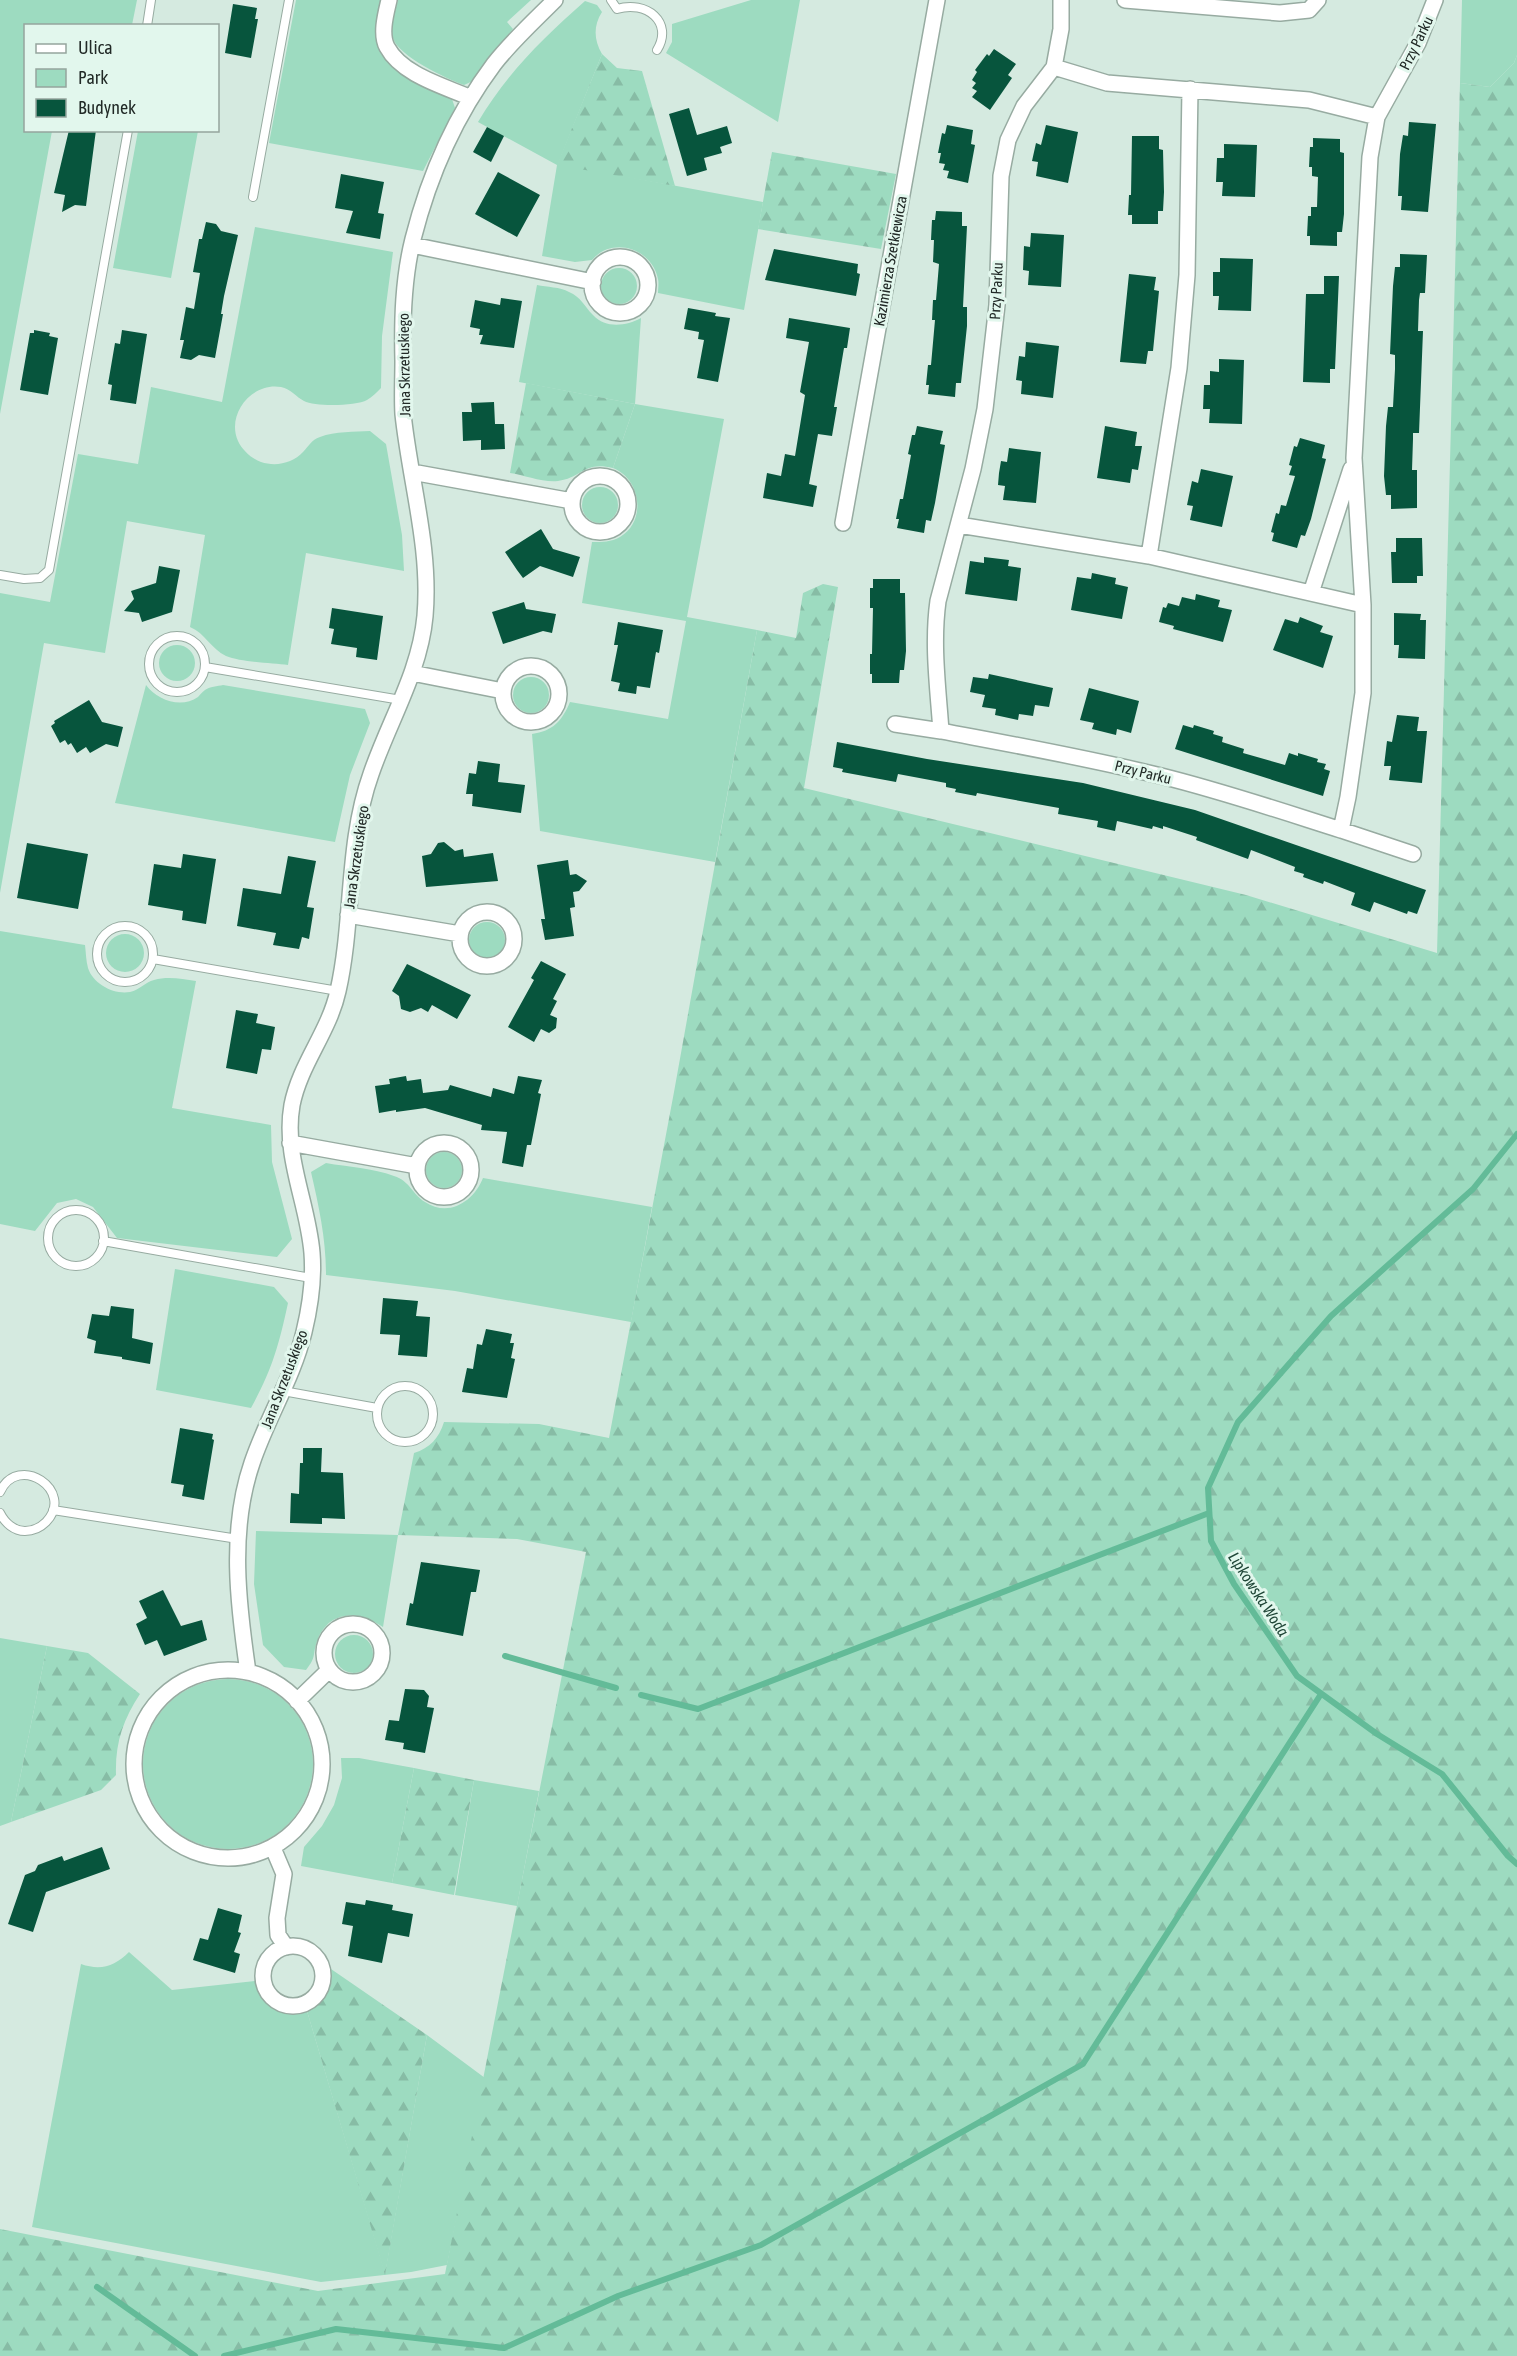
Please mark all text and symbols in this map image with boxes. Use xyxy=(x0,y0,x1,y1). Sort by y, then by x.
street label: Przy Parku xyxy=(1396,13,1436,73)
legend xyxy=(24,24,219,132)
text: Ulica xyxy=(78,37,113,58)
text: Park xyxy=(78,67,108,88)
text: Budynek xyxy=(78,97,136,118)
street label: Kazimierza Szetkiewicza xyxy=(870,194,910,328)
street label: Przy Parku xyxy=(986,262,1006,320)
street label: Jana Skrzetuskiego xyxy=(395,313,413,417)
street label: Przy Parku xyxy=(1113,757,1173,787)
street label: Jana Skrzetuskiego xyxy=(340,804,372,910)
street label: Jana Skrzetuskiego xyxy=(257,1327,311,1431)
water label: Lipkowska Woda xyxy=(1224,1549,1293,1640)

